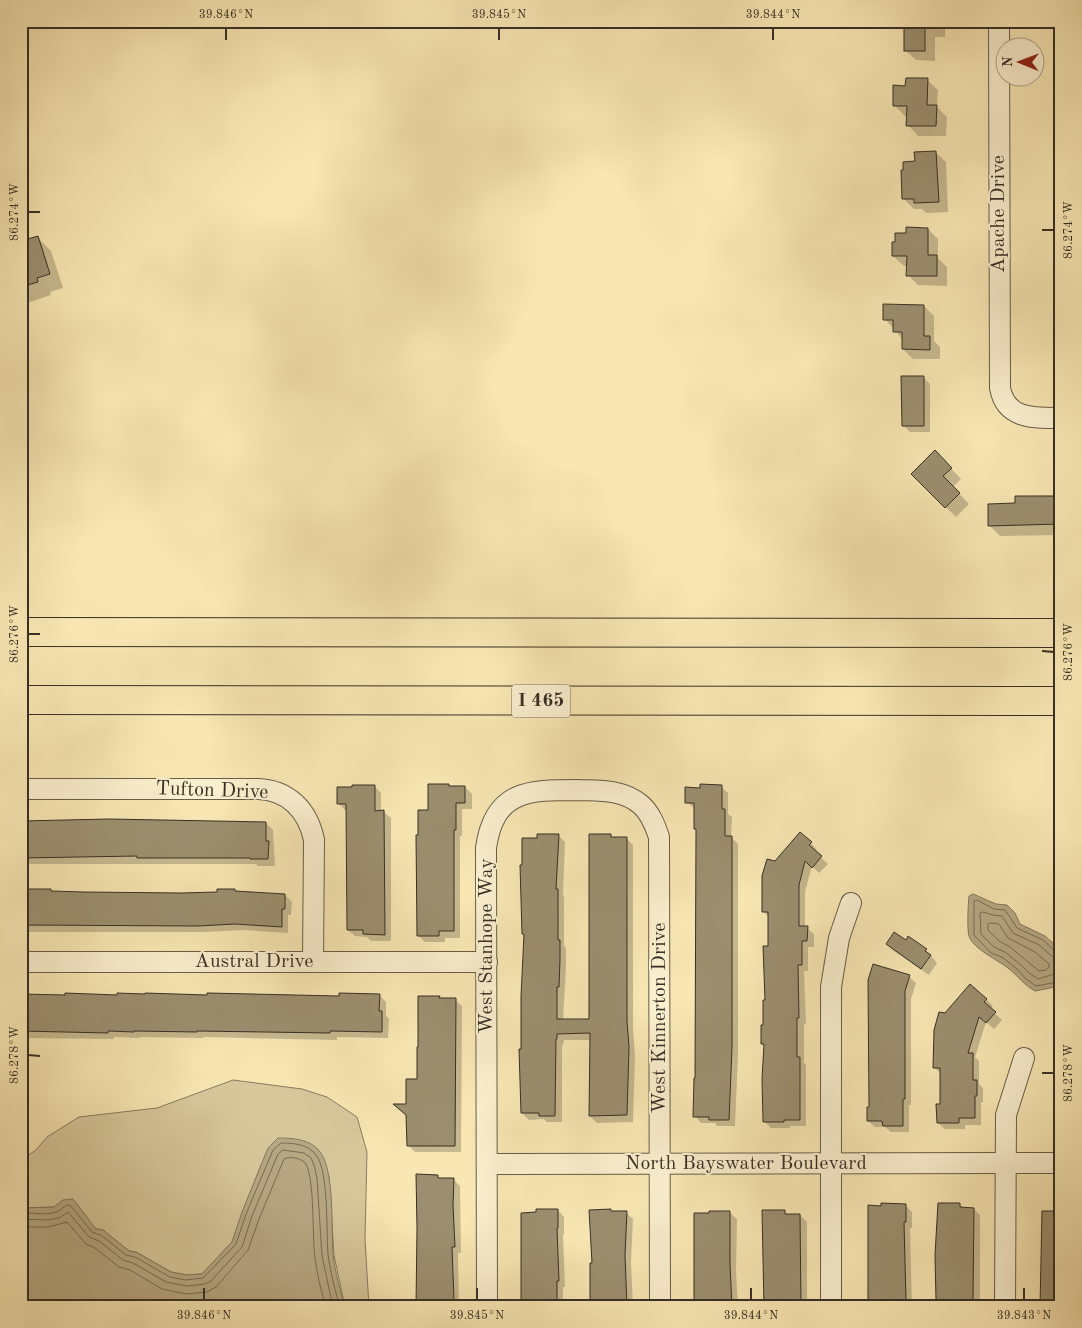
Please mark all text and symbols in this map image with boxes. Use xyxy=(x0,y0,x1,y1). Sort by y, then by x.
text: 39.845°N xyxy=(472,8,526,21)
text: 39.846°N xyxy=(199,9,253,21)
text: 39.844°N xyxy=(746,9,800,21)
north arrow xyxy=(994,38,1044,88)
text: N xyxy=(1001,56,1015,67)
street label: Apache Drive xyxy=(989,155,1009,273)
text: 86.274°W xyxy=(9,183,21,241)
text: 86.274°W xyxy=(1063,201,1075,259)
text: 86.276°W xyxy=(9,605,21,663)
text: 86.276°W xyxy=(1063,623,1075,681)
road number: I 465 xyxy=(512,684,570,718)
street label: Tufton Drive xyxy=(155,779,269,803)
street label: West Stanhope Way xyxy=(477,858,497,1034)
street label: West Kinnerton Drive xyxy=(650,923,670,1113)
street label: Austral Drive xyxy=(195,952,313,972)
text: 86.278°W xyxy=(9,1026,21,1084)
text: 86.278°W xyxy=(1063,1044,1075,1102)
street label: North Bayswater Boulevard xyxy=(625,1154,867,1174)
text: 39.845°N xyxy=(450,1309,504,1322)
text: 39.846°N xyxy=(177,1310,231,1322)
text: 39.844°N xyxy=(724,1310,778,1322)
text: 39.843°N xyxy=(997,1310,1051,1322)

